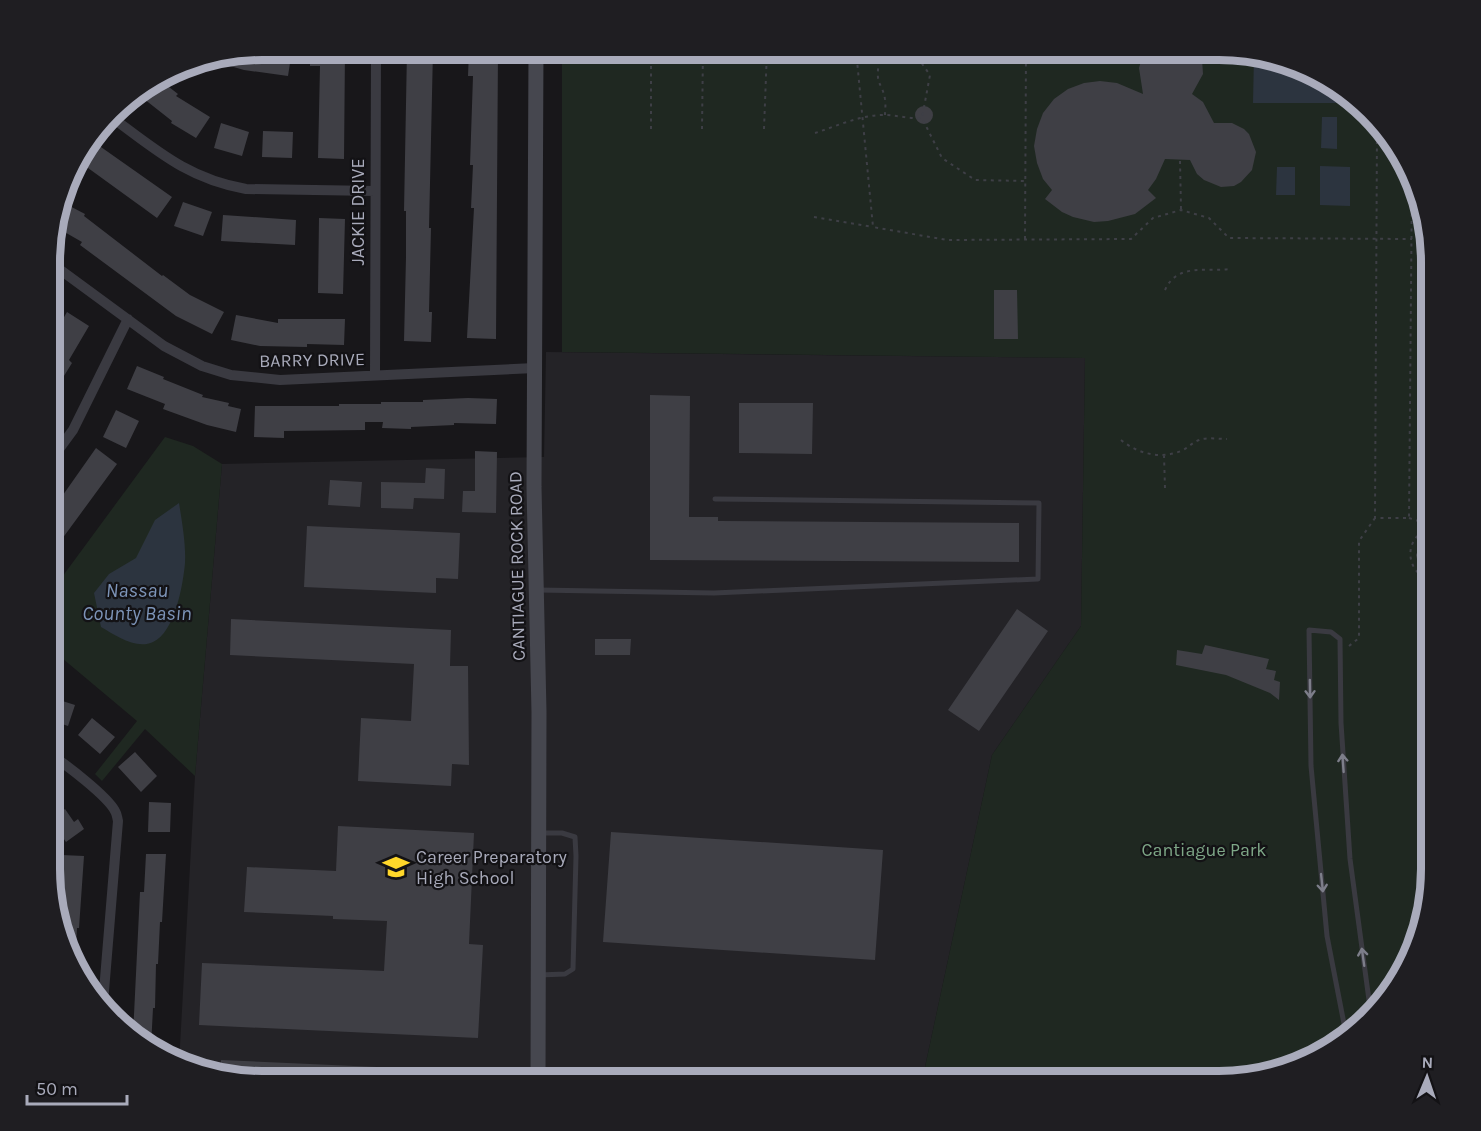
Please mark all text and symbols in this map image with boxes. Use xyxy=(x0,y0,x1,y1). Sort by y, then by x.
street label: JACKIE DRIVE xyxy=(347,158,369,266)
street label: BARRY DRIVE xyxy=(259,348,365,372)
street label: CANTIAGUE ROCK ROAD xyxy=(504,471,530,661)
water label: Nassau County Basin xyxy=(82,579,192,625)
one-way arrow xyxy=(1304,678,1316,698)
one-way arrow xyxy=(1338,753,1349,773)
park label: Cantiague Park xyxy=(1142,839,1266,861)
place label: Career Preparatory High School xyxy=(416,846,567,889)
school or university icon: Career Preparatory High School xyxy=(381,852,411,882)
one-way arrow xyxy=(1317,873,1328,893)
one-way arrow xyxy=(1358,947,1369,967)
north arrow xyxy=(1397,1047,1457,1107)
text: N xyxy=(1421,1053,1434,1072)
scale bar xyxy=(27,1068,128,1106)
text: 50 m xyxy=(36,1078,78,1100)

